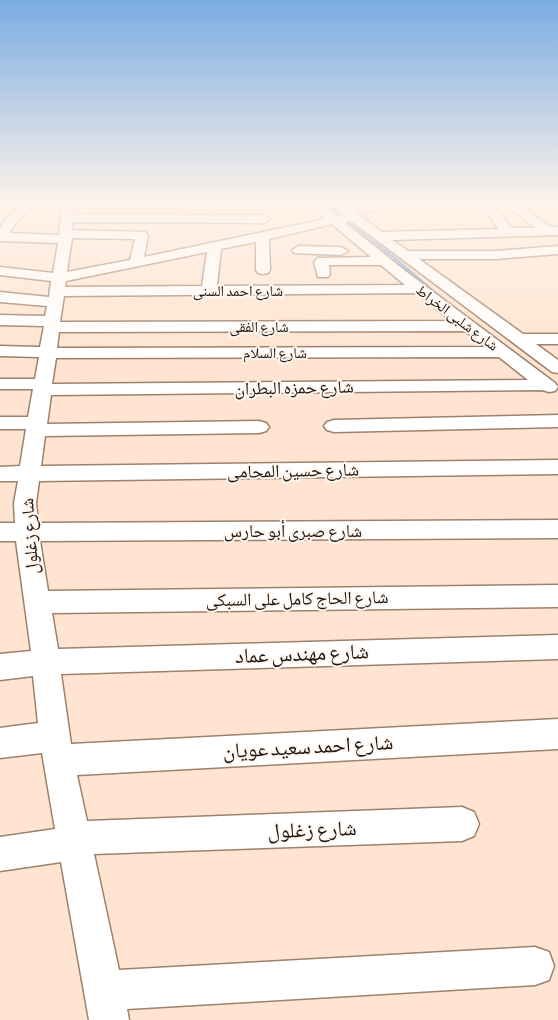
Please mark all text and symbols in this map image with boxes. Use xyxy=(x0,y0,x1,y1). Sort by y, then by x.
street label: شارع شلبى الخراط xyxy=(412,281,502,355)
street label: شارع احمد السنى xyxy=(193,282,283,300)
street label: شارع الفقى xyxy=(229,318,289,336)
street label: شارع السلام xyxy=(243,344,307,362)
street label: شارع حمزه البطران xyxy=(234,376,354,400)
street label: شارع حسين المحامى xyxy=(227,459,359,483)
street label: شارع زغلول xyxy=(17,497,43,575)
street label: شارع صبرى أبو حارس xyxy=(224,520,362,542)
street label: شارع الحاج كامل على السبكى xyxy=(205,587,389,611)
street label: شارع مهندس عماد xyxy=(235,639,369,669)
street label: شارع احمد سعيد عويان xyxy=(222,730,394,764)
street label: شارع زغلول xyxy=(267,816,357,844)

